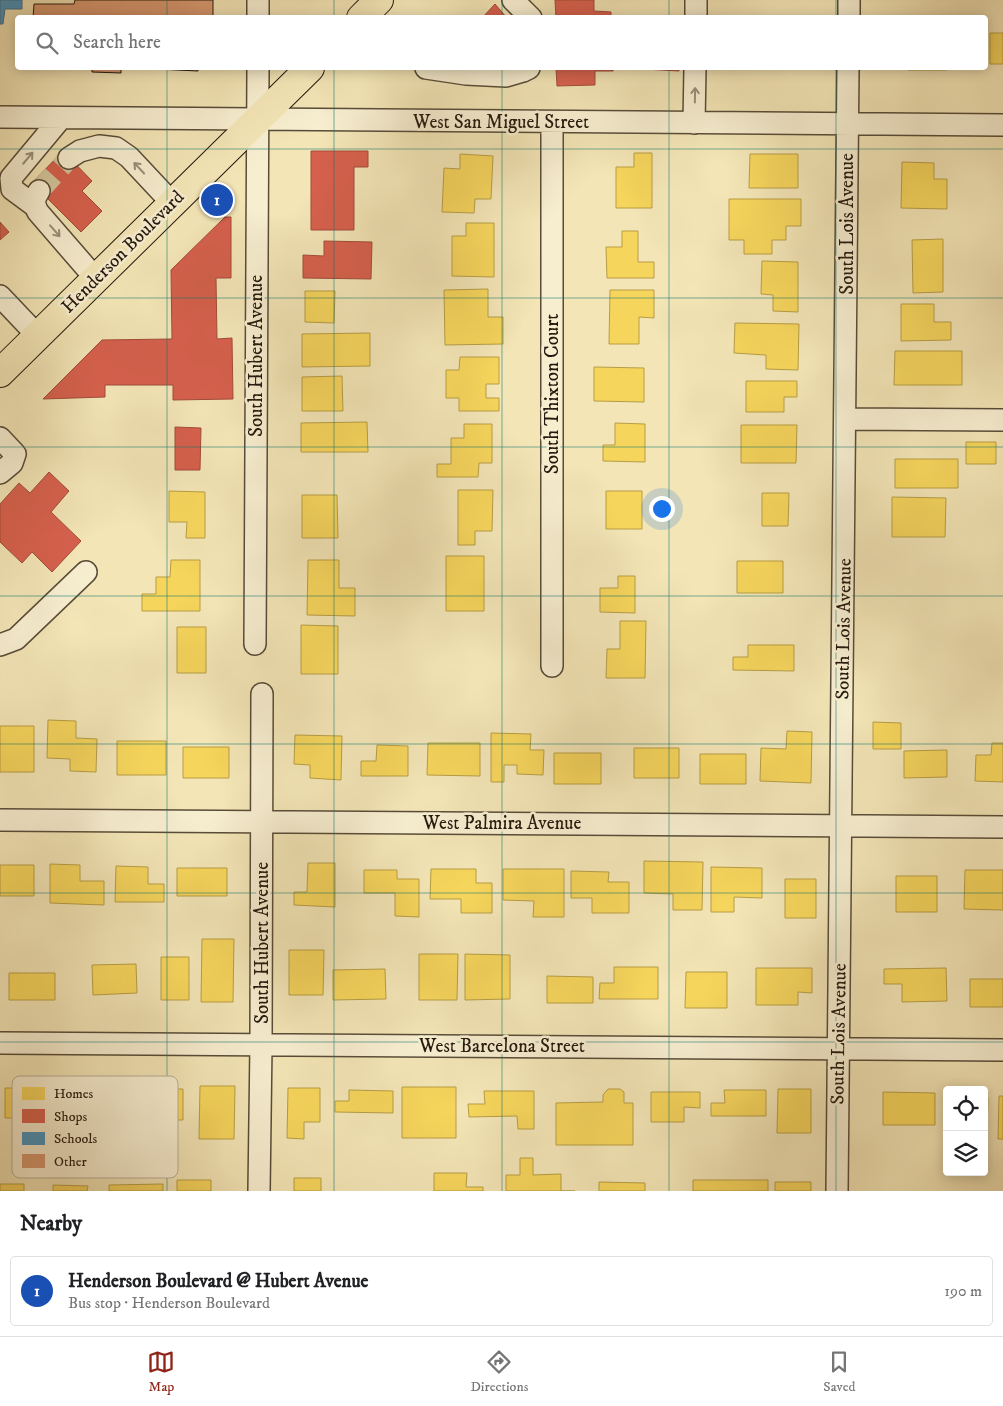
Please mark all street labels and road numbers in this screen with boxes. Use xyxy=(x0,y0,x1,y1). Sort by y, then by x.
street label: West San Miguel Street xyxy=(412,111,589,134)
street label: South Lois Avenue xyxy=(836,153,859,295)
street label: Henderson Boulevard xyxy=(57,185,190,318)
street label: South Hubert Avenue xyxy=(245,275,268,437)
street label: South Thixton Court xyxy=(541,314,564,474)
street label: South Lois Avenue xyxy=(831,558,857,700)
street label: West Palmira Avenue xyxy=(422,812,582,835)
street label: South Hubert Avenue xyxy=(251,862,274,1024)
street label: South Lois Avenue xyxy=(826,963,852,1105)
street label: West Barcelona Street xyxy=(418,1035,585,1058)

